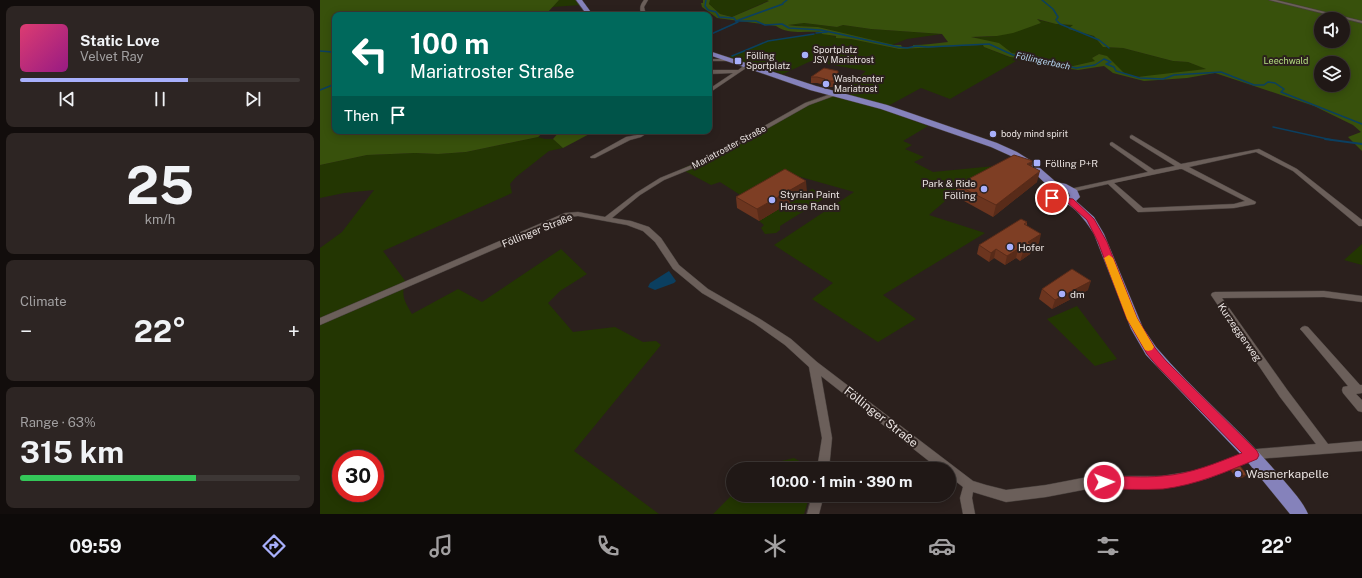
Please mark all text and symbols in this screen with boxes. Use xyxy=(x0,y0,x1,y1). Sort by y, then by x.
map controls xyxy=(1314,12,1350,92)
button: sound xyxy=(1314,12,1350,48)
text: 100 m xyxy=(410,27,489,60)
icon: left xyxy=(344,28,396,80)
text: Static Love xyxy=(80,32,160,49)
place label: Sportplatz JSV Mariatrost xyxy=(813,44,874,65)
text: Velvet Ray xyxy=(80,49,144,64)
water label: Föllingerbach xyxy=(1015,49,1071,72)
place label: Fölling Sportplatz xyxy=(746,50,790,71)
marker: Sportplatz JSV Mariatrost xyxy=(800,50,810,60)
park label: Leechwald xyxy=(1264,55,1308,66)
marker: Fölling Sportplatz xyxy=(733,56,743,66)
button: layers xyxy=(1314,56,1350,92)
text: Mariatroster Straße xyxy=(410,61,574,82)
place label: Washcenter Mariatrost xyxy=(834,73,884,94)
marker: Washcenter Mariatrost xyxy=(821,79,831,89)
icon: previous xyxy=(56,88,78,110)
icon: pause xyxy=(149,88,171,110)
icon: next xyxy=(242,88,264,110)
icon: arrive xyxy=(387,104,409,126)
text: Then xyxy=(344,107,379,124)
street label: Mariatroster Straße xyxy=(690,122,768,171)
place label: body mind spirit xyxy=(1001,128,1069,139)
marker: body mind spirit xyxy=(988,129,998,139)
text: 25 xyxy=(126,155,194,216)
place label: Fölling P+R xyxy=(1045,157,1098,169)
marker: Fölling P+R xyxy=(1032,158,1042,168)
place label: Park & Ride Fölling xyxy=(922,177,976,201)
pin xyxy=(1035,181,1069,215)
marker: Park & Ride Fölling xyxy=(979,184,989,194)
icon: arrive xyxy=(1041,187,1063,209)
place label: Styrian Paint Horse Ranch xyxy=(780,188,840,212)
marker: Styrian Paint Horse Ranch xyxy=(767,195,777,205)
street label: Föllinger Straße xyxy=(500,210,574,250)
text: km/h xyxy=(145,212,175,227)
place label: Hofer xyxy=(1018,241,1045,253)
marker: Hofer xyxy=(1005,242,1015,252)
place label: dm xyxy=(1070,288,1085,300)
marker: dm xyxy=(1057,289,1067,299)
text: Climate xyxy=(20,294,67,309)
street label: Kurzeggerweg xyxy=(1216,301,1264,363)
text: 22° xyxy=(134,313,186,349)
text: − xyxy=(20,318,32,344)
text: + xyxy=(288,318,300,344)
street label: Föllinger Straße xyxy=(841,384,921,450)
text: Range · 63% xyxy=(20,415,96,430)
text: 315 km xyxy=(20,434,124,470)
speed limit sign: 30 xyxy=(332,450,384,502)
position arrow xyxy=(1083,461,1125,503)
place label: Wasnerkapelle xyxy=(1246,467,1329,481)
marker: Wasnerkapelle xyxy=(1233,469,1243,479)
text: 10:00 · 1 min · 390 m xyxy=(769,473,913,490)
icon: directions xyxy=(260,532,288,560)
icon: music xyxy=(427,532,455,560)
icon: phone xyxy=(594,532,622,560)
icon: climate xyxy=(761,532,789,560)
icon: car xyxy=(928,532,956,560)
icon: filters xyxy=(1094,532,1122,560)
text: 09:59 xyxy=(69,536,122,557)
text: 22° xyxy=(1261,536,1293,557)

